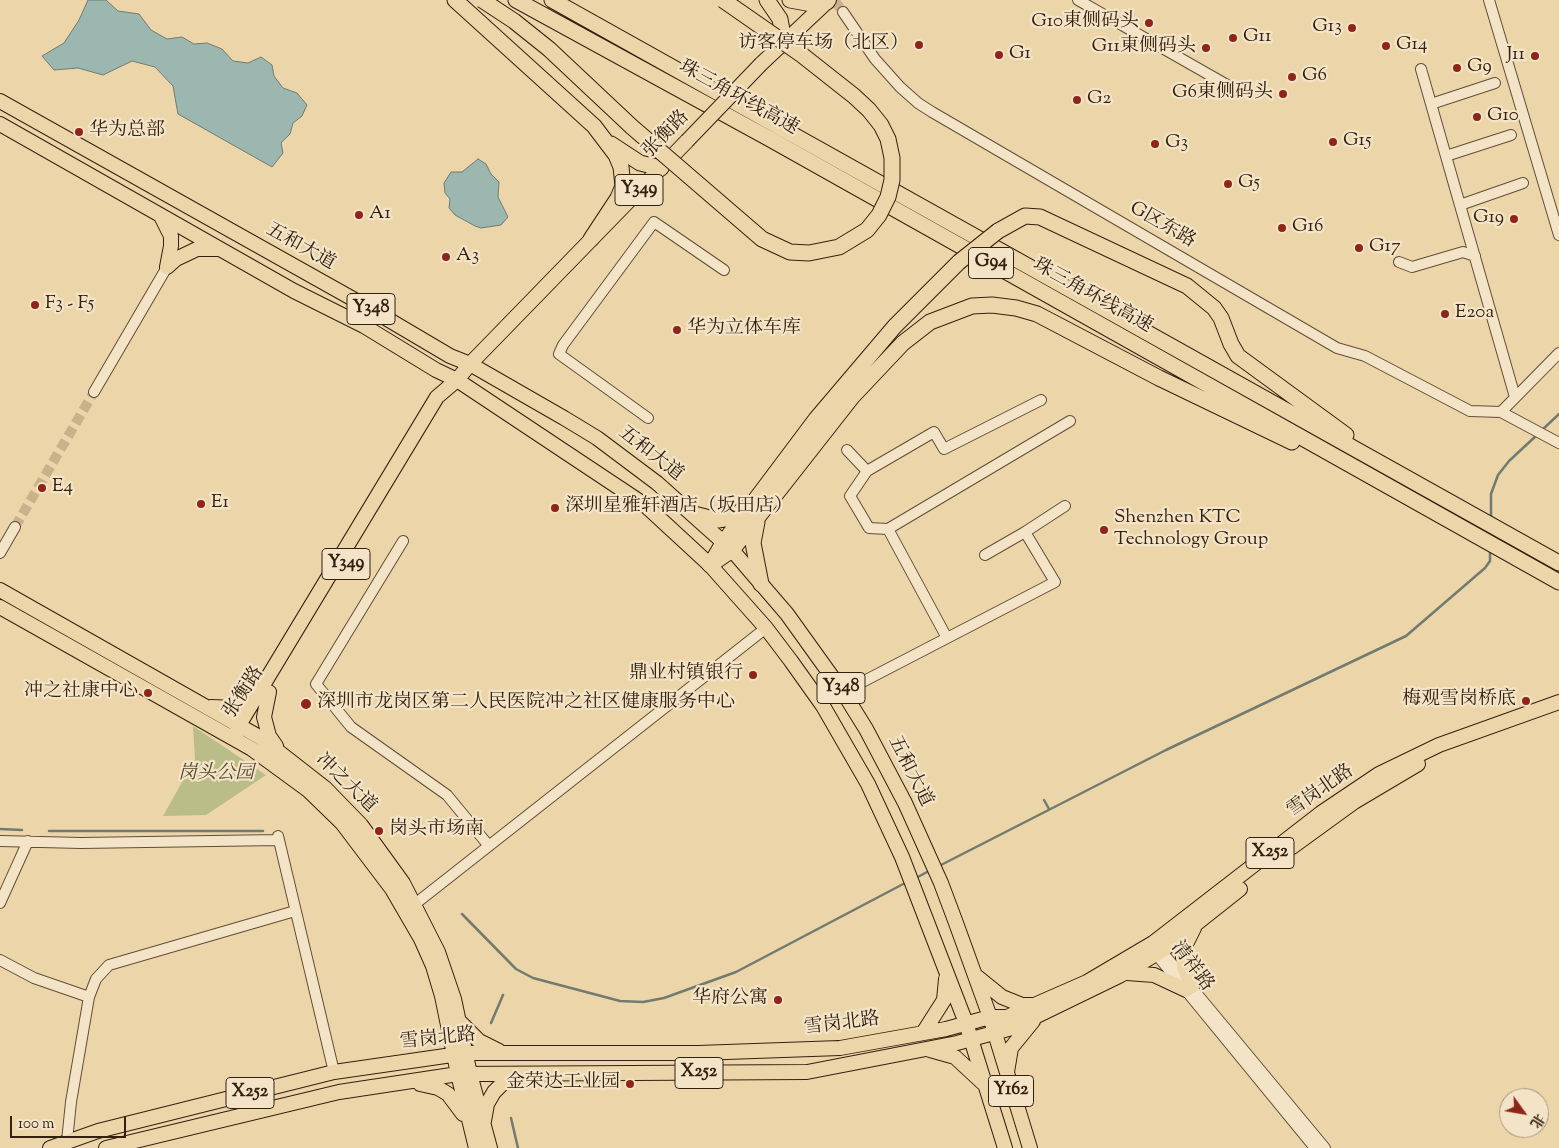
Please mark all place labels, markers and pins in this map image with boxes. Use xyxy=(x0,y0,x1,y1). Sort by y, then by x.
place label: G10東侧码头 xyxy=(1031,12,1139,34)
marker: G10東侧码头 xyxy=(1143,17,1155,29)
place label: G13 xyxy=(1312,17,1342,39)
marker: G13 xyxy=(1346,22,1358,34)
place label: G11 xyxy=(1243,27,1271,49)
marker: G11 xyxy=(1227,32,1239,44)
place label: 访客停车场（北区） xyxy=(738,34,909,56)
place label: G14 xyxy=(1396,35,1428,57)
place label: G11東侧码头 xyxy=(1092,37,1196,59)
marker: 访客停车场（北区） xyxy=(913,39,925,51)
marker: G14 xyxy=(1380,40,1392,52)
marker: G11東侧码头 xyxy=(1200,42,1212,54)
place label: G1 xyxy=(1009,44,1031,66)
place label: J11 xyxy=(1507,45,1525,67)
marker: G1 xyxy=(993,49,1005,61)
marker: J11 xyxy=(1529,50,1541,62)
place label: G9 xyxy=(1467,57,1492,79)
marker: G9 xyxy=(1451,62,1463,74)
place label: G6 xyxy=(1302,66,1327,88)
marker: G6 xyxy=(1286,71,1298,83)
place label: G6東侧码头 xyxy=(1172,83,1273,105)
marker: G6東侧码头 xyxy=(1277,88,1289,100)
place label: G2 xyxy=(1087,89,1111,111)
marker: G2 xyxy=(1071,94,1083,106)
place label: G10 xyxy=(1487,106,1519,128)
marker: G10 xyxy=(1471,111,1483,123)
place label: 华为总部 xyxy=(89,121,165,143)
marker: 华为总部 xyxy=(73,126,85,138)
place label: G15 xyxy=(1343,131,1371,153)
place label: G3 xyxy=(1165,133,1188,155)
marker: G15 xyxy=(1327,136,1339,148)
marker: G3 xyxy=(1149,138,1161,150)
place label: G5 xyxy=(1238,173,1260,195)
marker: G5 xyxy=(1222,178,1234,190)
place label: A1 xyxy=(369,204,391,226)
place label: G19 xyxy=(1473,208,1504,230)
marker: A1 xyxy=(353,209,365,221)
marker: G19 xyxy=(1508,213,1520,225)
place label: G16 xyxy=(1292,217,1323,239)
marker: G16 xyxy=(1276,222,1288,234)
place label: G17 xyxy=(1369,237,1401,259)
marker: G17 xyxy=(1353,242,1365,254)
place label: A3 xyxy=(456,246,479,268)
marker: A3 xyxy=(440,251,452,263)
place label: F3 - F5 xyxy=(45,294,94,316)
marker: F3 - F5 xyxy=(29,299,41,311)
place label: E20a xyxy=(1455,303,1494,325)
marker: E20a xyxy=(1439,308,1451,320)
place label: 华为立体车库 xyxy=(687,319,801,341)
marker: 华为立体车库 xyxy=(671,324,683,336)
place label: E4 xyxy=(52,477,73,499)
marker: E4 xyxy=(36,482,48,494)
place label: E1 xyxy=(211,493,229,515)
place label: 深圳星雅轩酒店（坂田店） xyxy=(565,497,793,519)
marker: E1 xyxy=(195,498,207,510)
marker: 深圳星雅轩酒店（坂田店） xyxy=(549,502,561,514)
place label: Shenzhen KTC Technology Group xyxy=(1114,508,1268,552)
marker: Shenzhen KTC Technology Group xyxy=(1098,524,1110,536)
place label: 鼎业村镇银行 xyxy=(629,664,743,686)
marker: 鼎业村镇银行 xyxy=(747,669,759,681)
place label: 冲之社康中心 xyxy=(24,682,138,704)
marker: 冲之社康中心 xyxy=(142,687,154,699)
place label: 梅观雪岗桥底 xyxy=(1402,690,1516,712)
place label: 深圳市龙岗区第二人民医院冲之社区健康服务中心 xyxy=(317,693,735,715)
marker: 梅观雪岗桥底 xyxy=(1520,695,1532,707)
marker: 深圳市龙岗区第二人民医院冲之社区健康服务中心 xyxy=(299,697,313,711)
place label: 岗头市场南 xyxy=(389,820,484,842)
marker: 岗头市场南 xyxy=(373,825,385,837)
place label: 华府公寓 xyxy=(692,989,768,1011)
marker: 华府公寓 xyxy=(772,994,784,1006)
place label: 金荣达工业园 xyxy=(506,1073,620,1095)
marker: 金荣达工业园 xyxy=(624,1078,636,1090)

